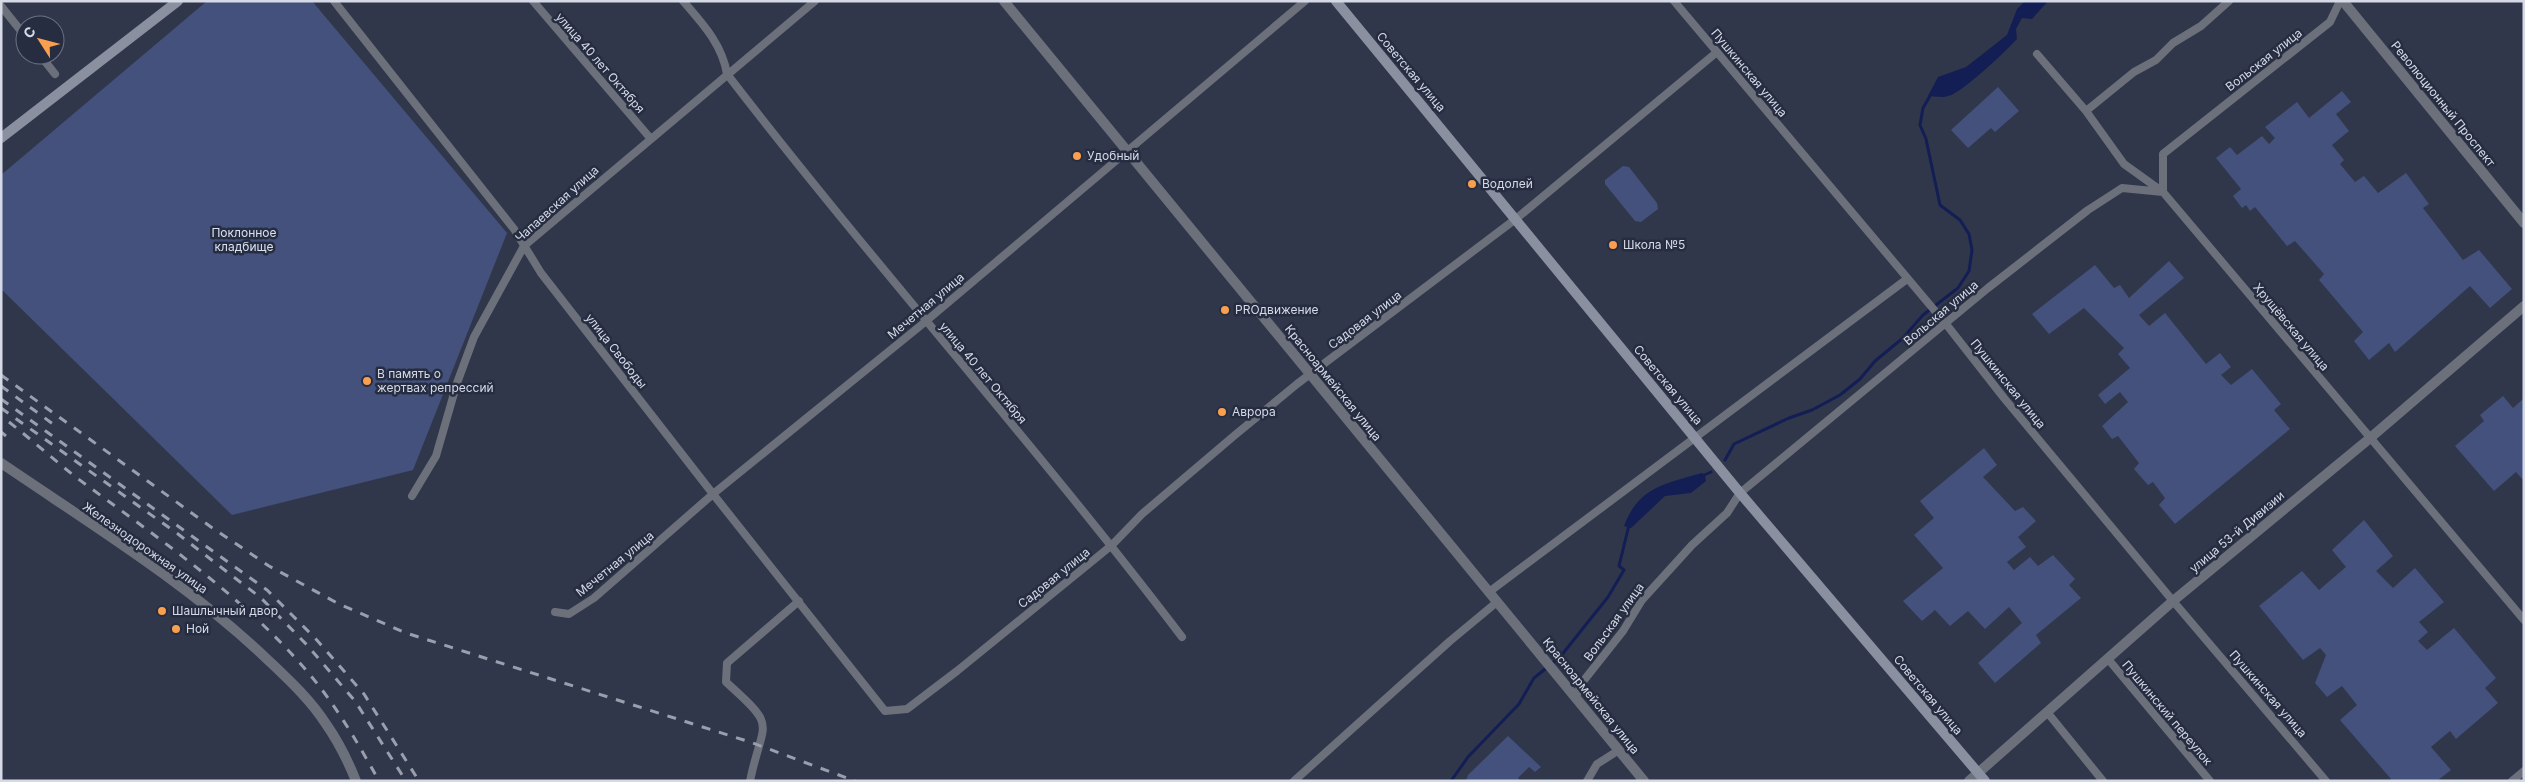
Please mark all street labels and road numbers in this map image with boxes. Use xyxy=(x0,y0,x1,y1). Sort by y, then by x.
street label: улица 40 лет Октября xyxy=(553,9,648,116)
street label: Вольская улица xyxy=(2222,25,2305,94)
street label: Пушкинская улица xyxy=(1708,26,1791,120)
street label: Советская улица xyxy=(1374,29,1449,115)
street label: Революционный Проспект xyxy=(2388,38,2499,170)
street label: Чапаевская улица xyxy=(512,162,601,245)
street label: Мечетная улица xyxy=(884,269,967,342)
street label: Вольская улица xyxy=(1900,277,1981,348)
street label: Хрущёвская улица xyxy=(2250,280,2332,374)
street label: Садовая улица xyxy=(1325,287,1404,352)
street label: улица Свободы xyxy=(583,310,650,391)
street label: улица 40 лет Октября xyxy=(936,319,1030,427)
street label: Красноармейская улица xyxy=(1282,322,1385,444)
street label: Пушкинская улица xyxy=(1968,336,2049,431)
street label: Советская улица xyxy=(1631,342,1706,428)
street label: улица 53-й Дивизии xyxy=(2186,488,2287,576)
street label: Железнодорожная улица xyxy=(80,499,211,596)
street label: Мечетная улица xyxy=(573,528,657,600)
street label: Садовая улица xyxy=(1015,544,1093,611)
street label: Вольская улица xyxy=(1580,580,1647,664)
street label: Красноармейская улица xyxy=(1540,635,1643,757)
street label: Пушкинская улица xyxy=(2226,647,2310,740)
street label: Советская улица xyxy=(1891,652,1966,738)
street label: Пушкинский переулок xyxy=(2119,657,2216,769)

